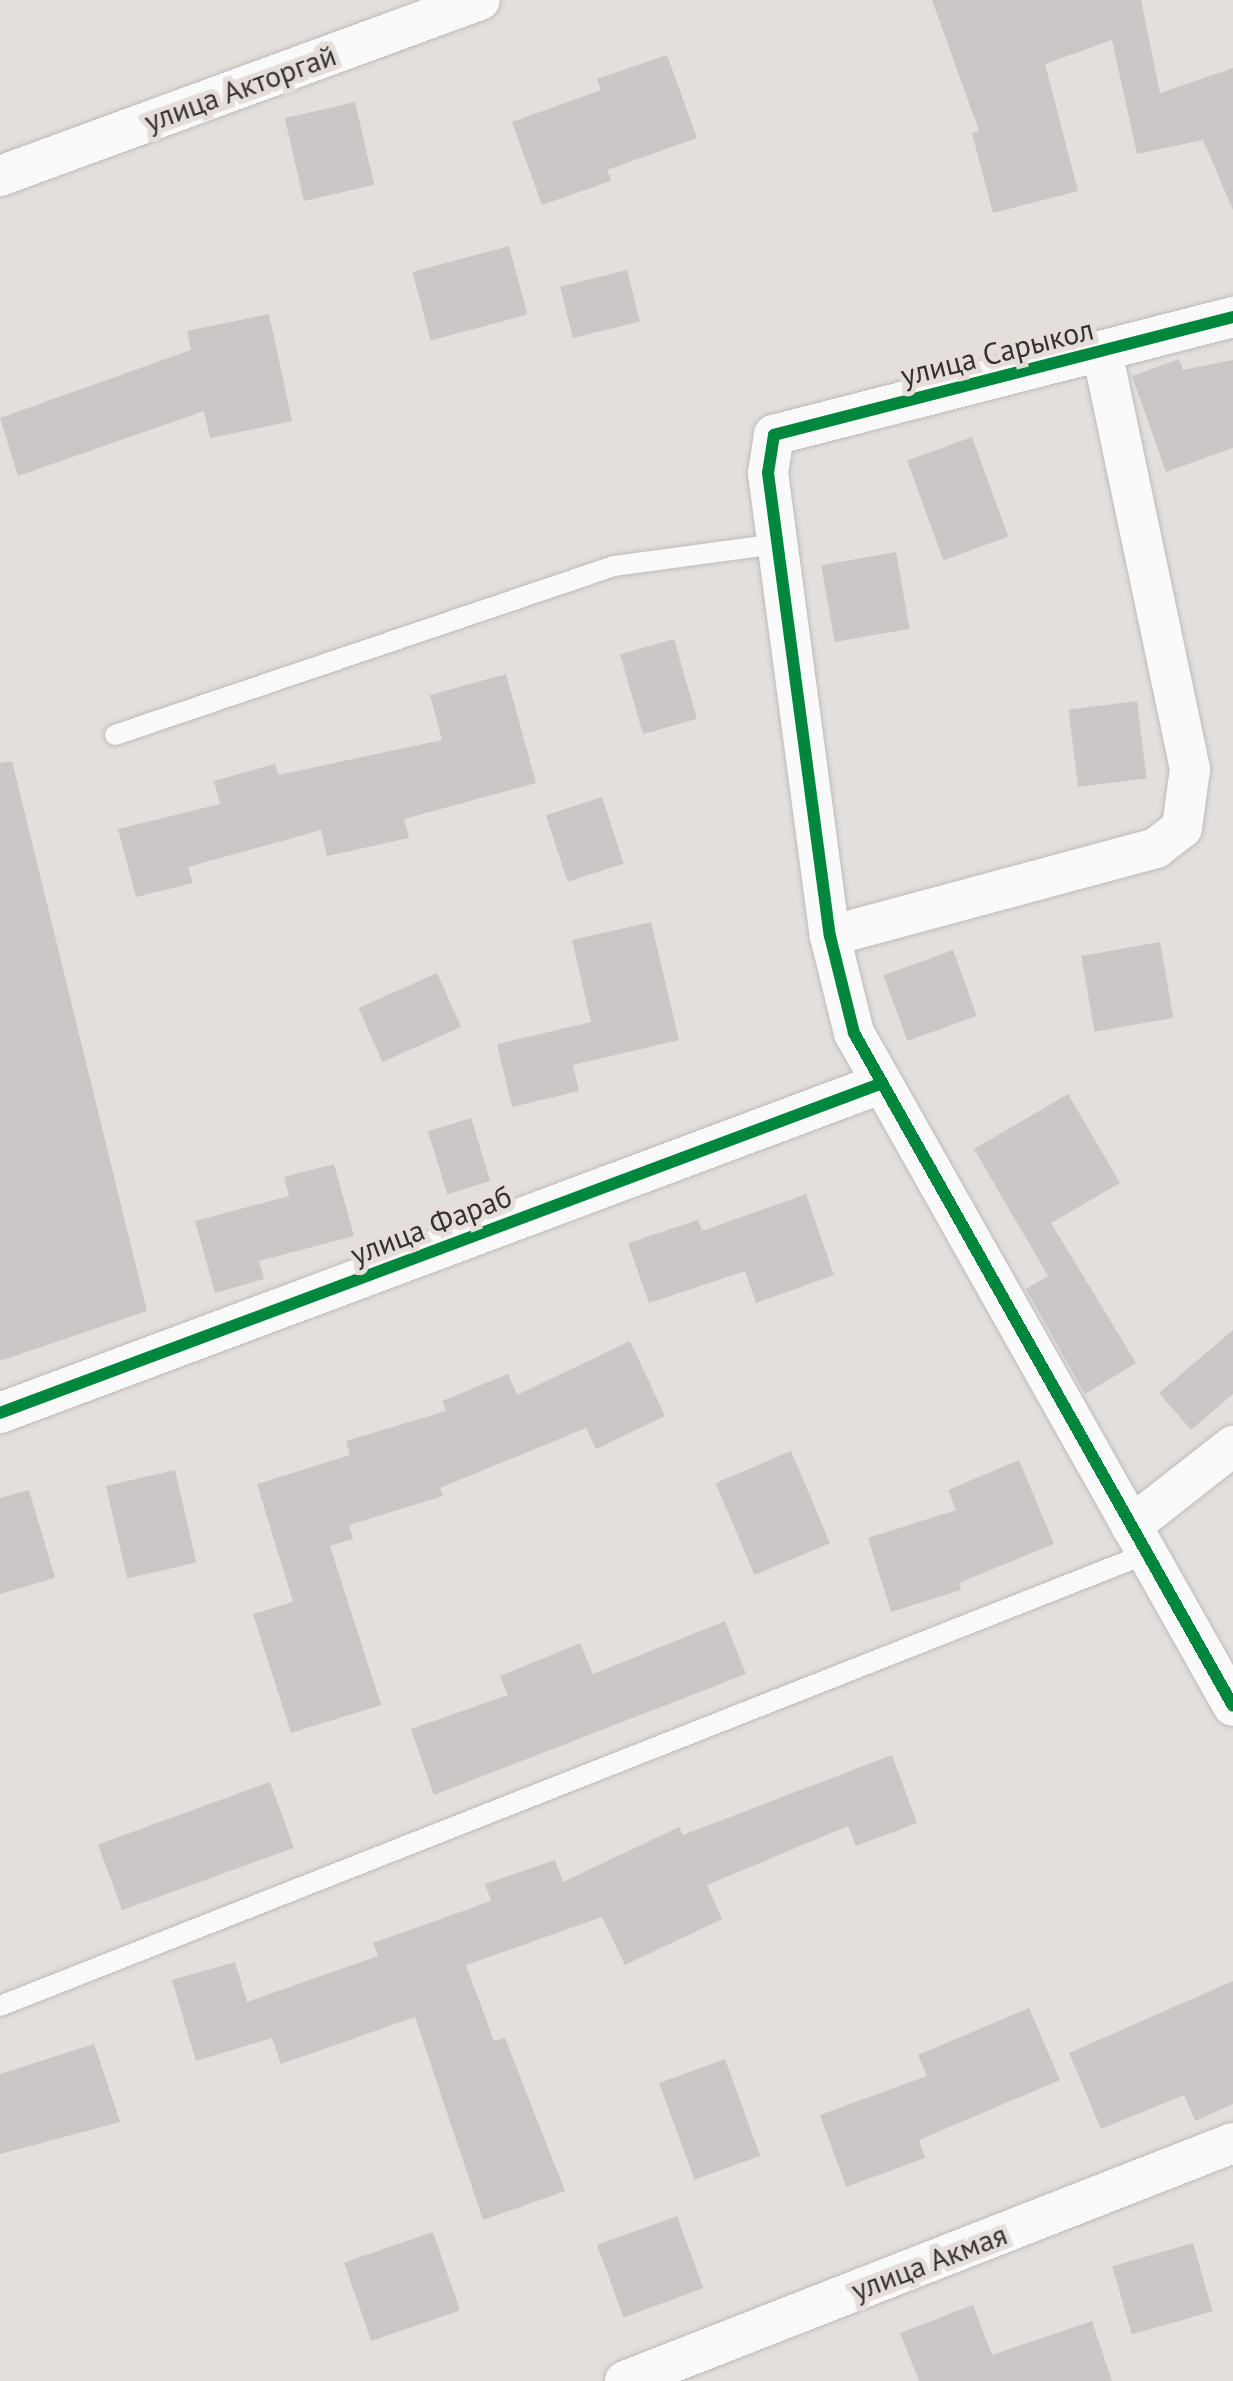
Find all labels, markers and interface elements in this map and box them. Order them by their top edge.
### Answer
street label: улица Акторгай [139,36,341,140]
street label: улица Сарыкол [897,311,1097,393]
street label: улица Фараб [345,1178,517,1272]
street label: улица Акмая [846,2216,1012,2308]

